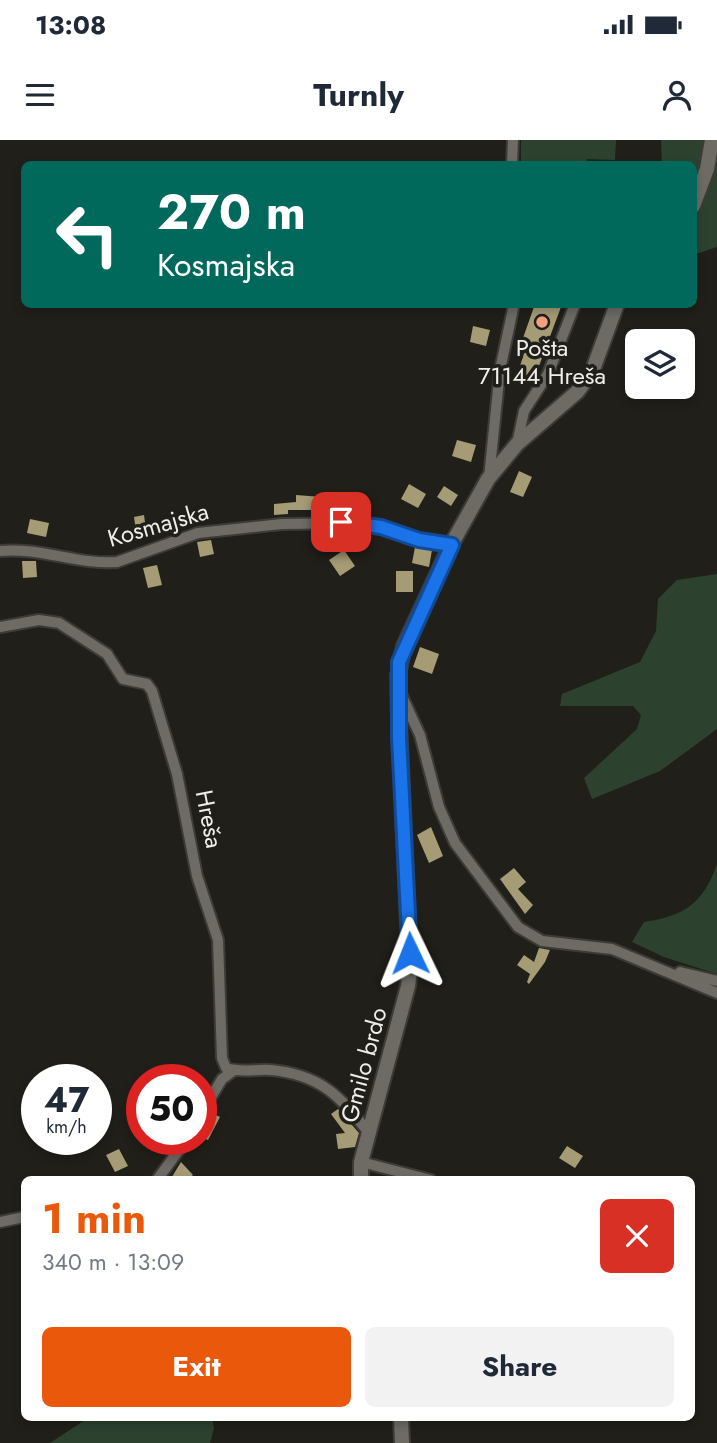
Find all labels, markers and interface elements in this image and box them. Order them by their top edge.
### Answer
text: 13:08 [35,6,106,44]
text: Turnly [313,72,404,118]
icon: menu [21,76,59,114]
icon: person [658,76,696,114]
text: 270 m [157,177,306,247]
icon: left [42,189,133,280]
text: Kosmajska [157,242,295,288]
marker: Pošta 71144 Hreša [534,314,550,330]
map controls [625,329,695,399]
button: layers [625,329,695,399]
place label: Pošta 71144 Hreša [478,330,606,393]
pin [311,492,371,552]
street label: Kosmajska [103,493,213,556]
icon: arrive [322,503,360,541]
street label: Hreša [187,787,232,851]
position arrow [373,916,447,990]
street label: Gmilo brdo [331,1003,396,1126]
speed limit sign: 50 [126,1064,217,1155]
text: 47 [44,1075,89,1125]
text: km/h [46,1114,87,1140]
text: 1 min [42,1188,146,1249]
button: close [600,1199,674,1273]
text: 340 m · 13:09 [42,1245,184,1279]
button: Exit [42,1327,351,1407]
button: Share [365,1327,674,1407]

